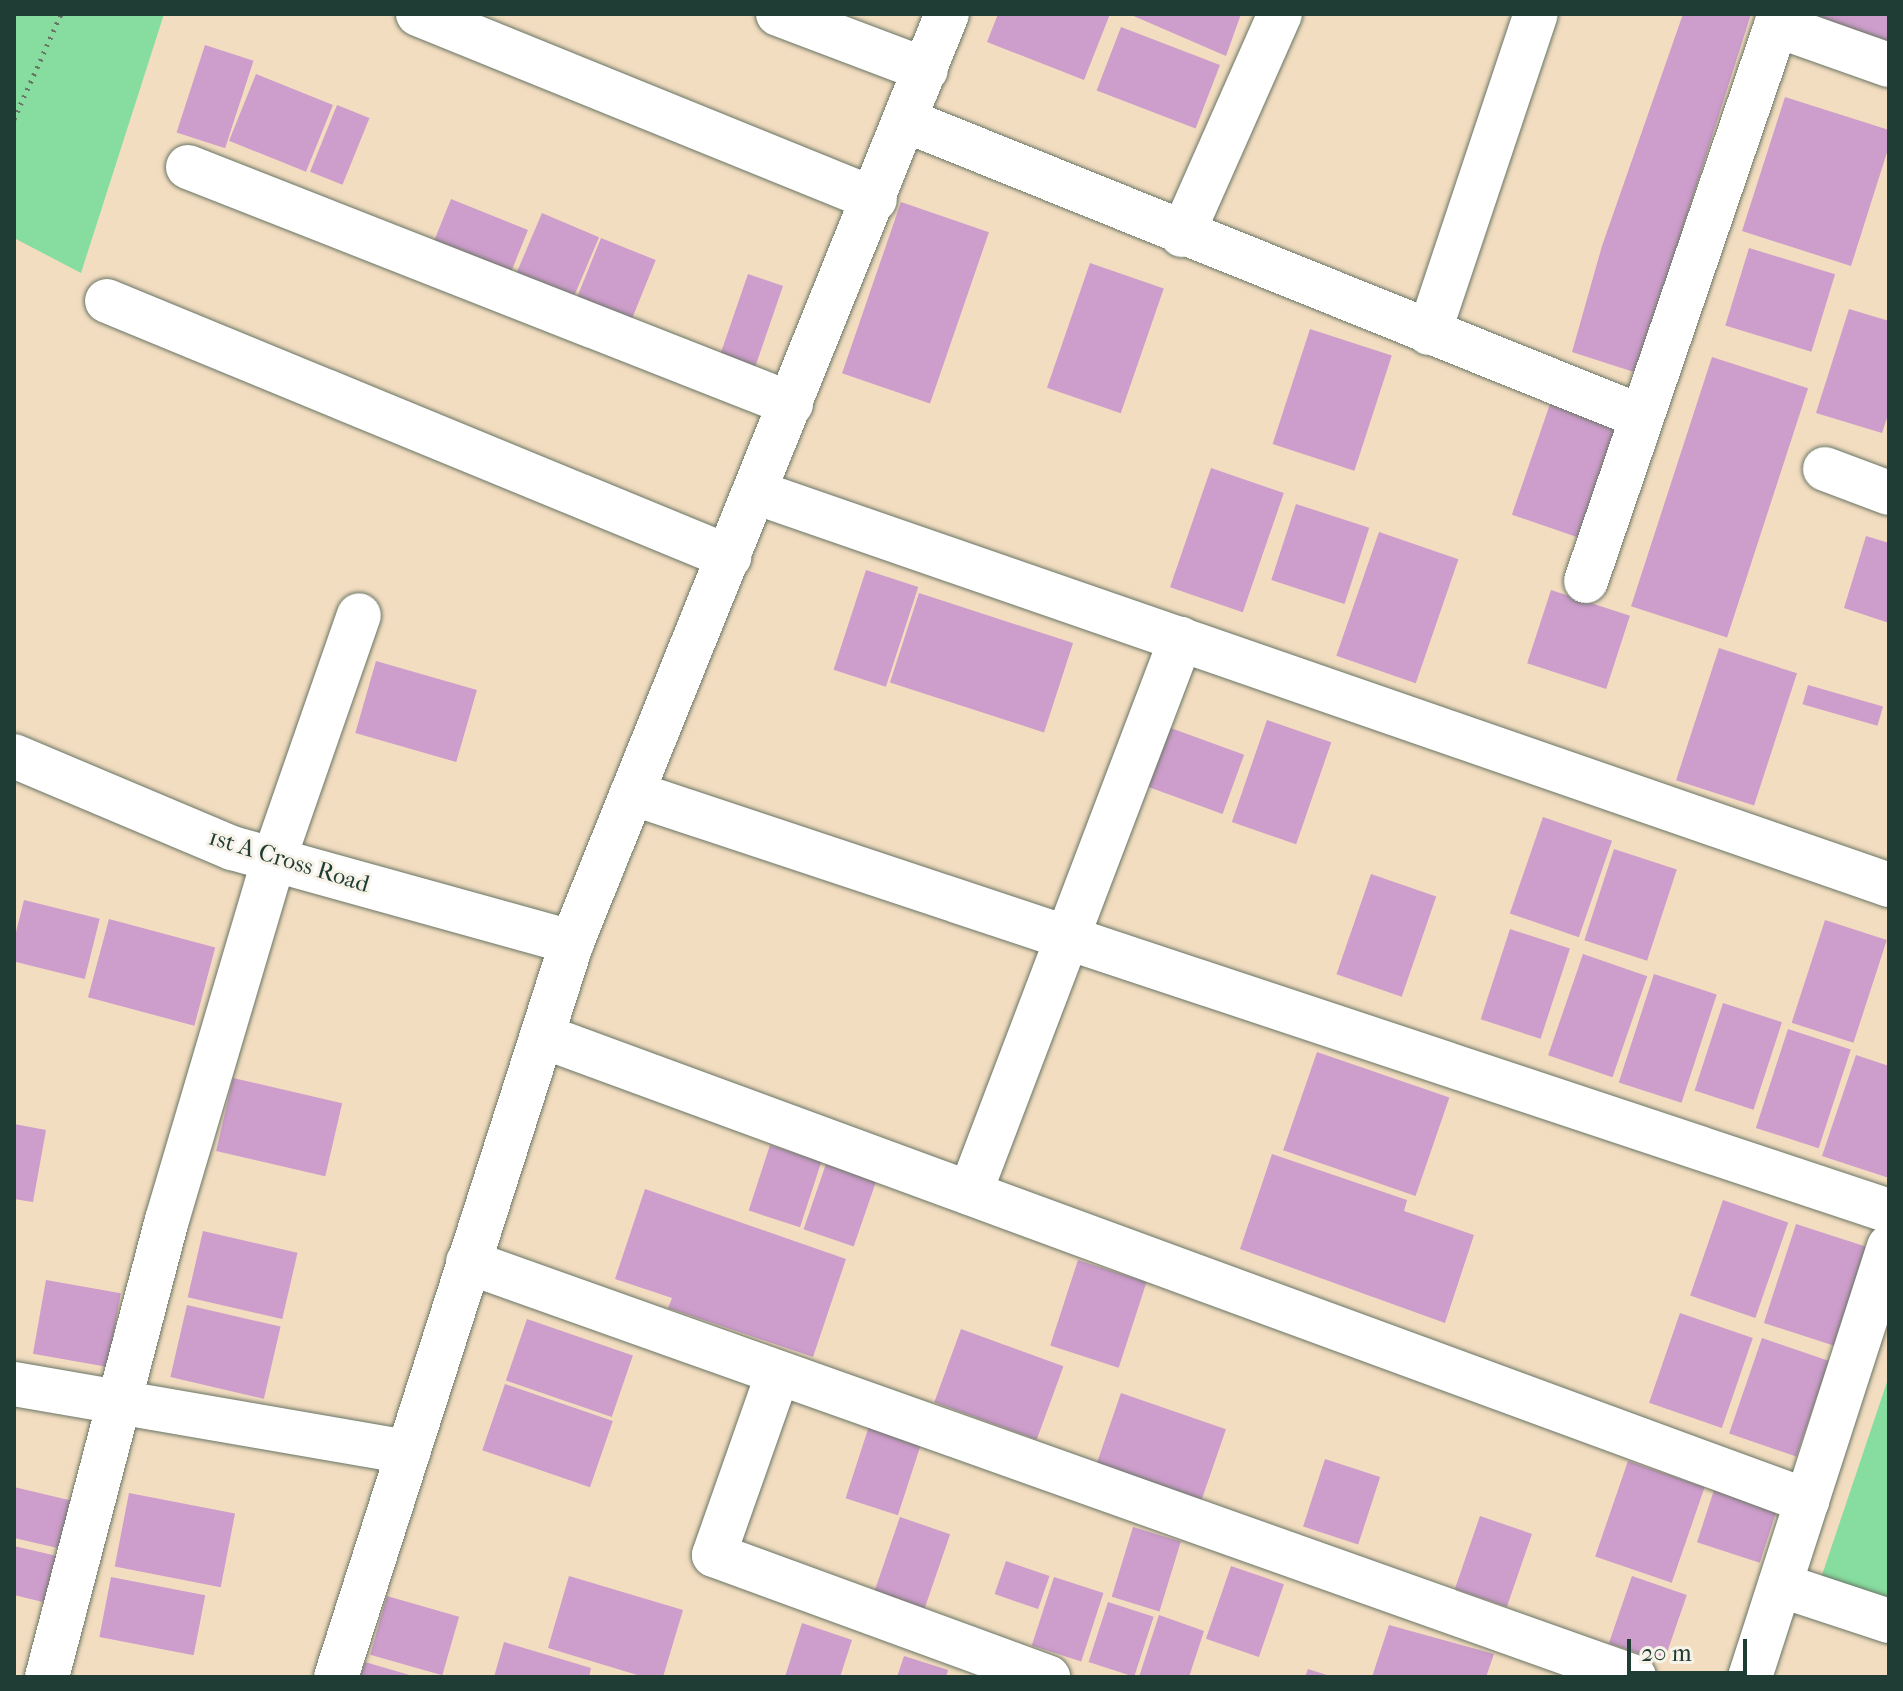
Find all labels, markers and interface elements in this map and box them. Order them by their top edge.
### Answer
street label: 1st A Cross Road [205,823,373,899]
scale bar [1631,1623,1751,1673]
text: 20 m [1641,1639,1692,1667]

